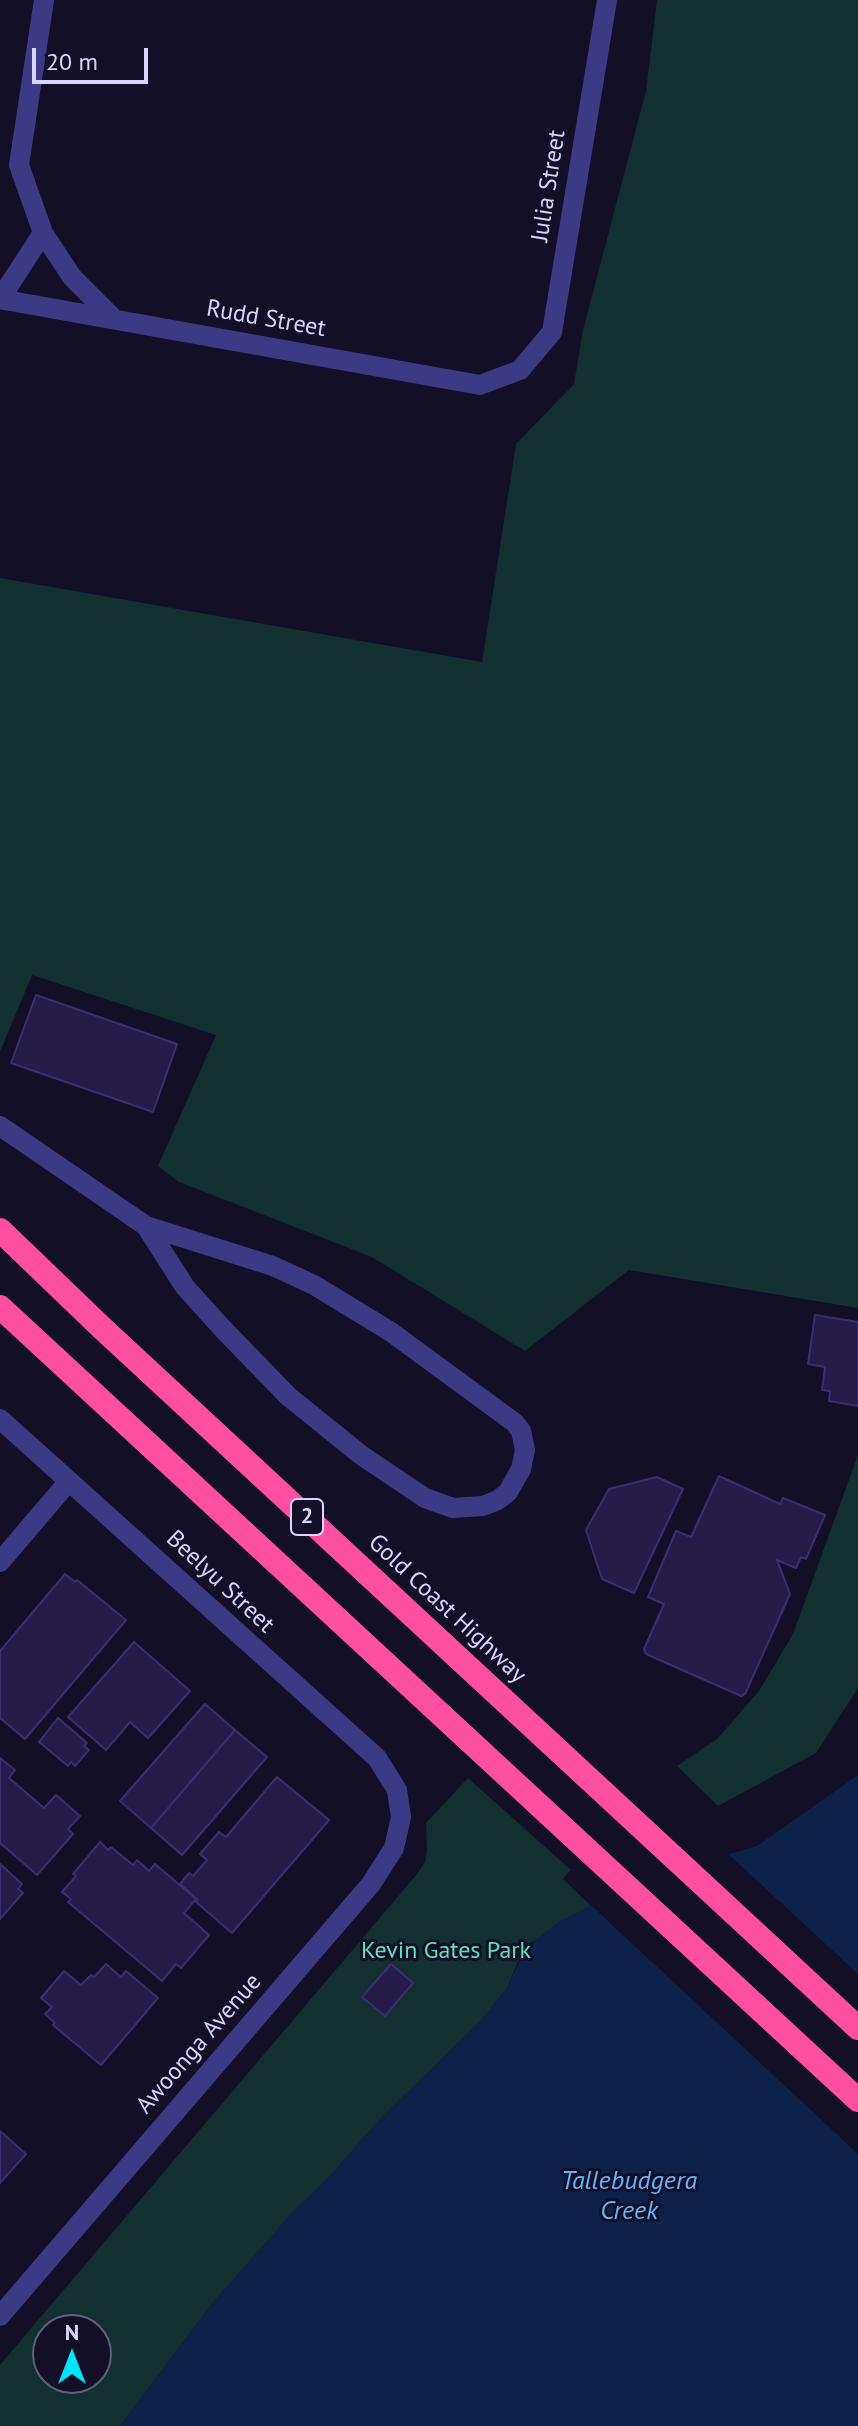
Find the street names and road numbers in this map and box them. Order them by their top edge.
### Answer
street label: Julia Street [526,128,572,244]
street label: Rudd Street [204,294,328,344]
road number: 2 [291,1499,323,1535]
street label: Beelyu Street [160,1525,280,1639]
street label: Gold Coast Highway [362,1528,532,1690]
street label: Awoonga Avenue [130,1968,268,2120]

